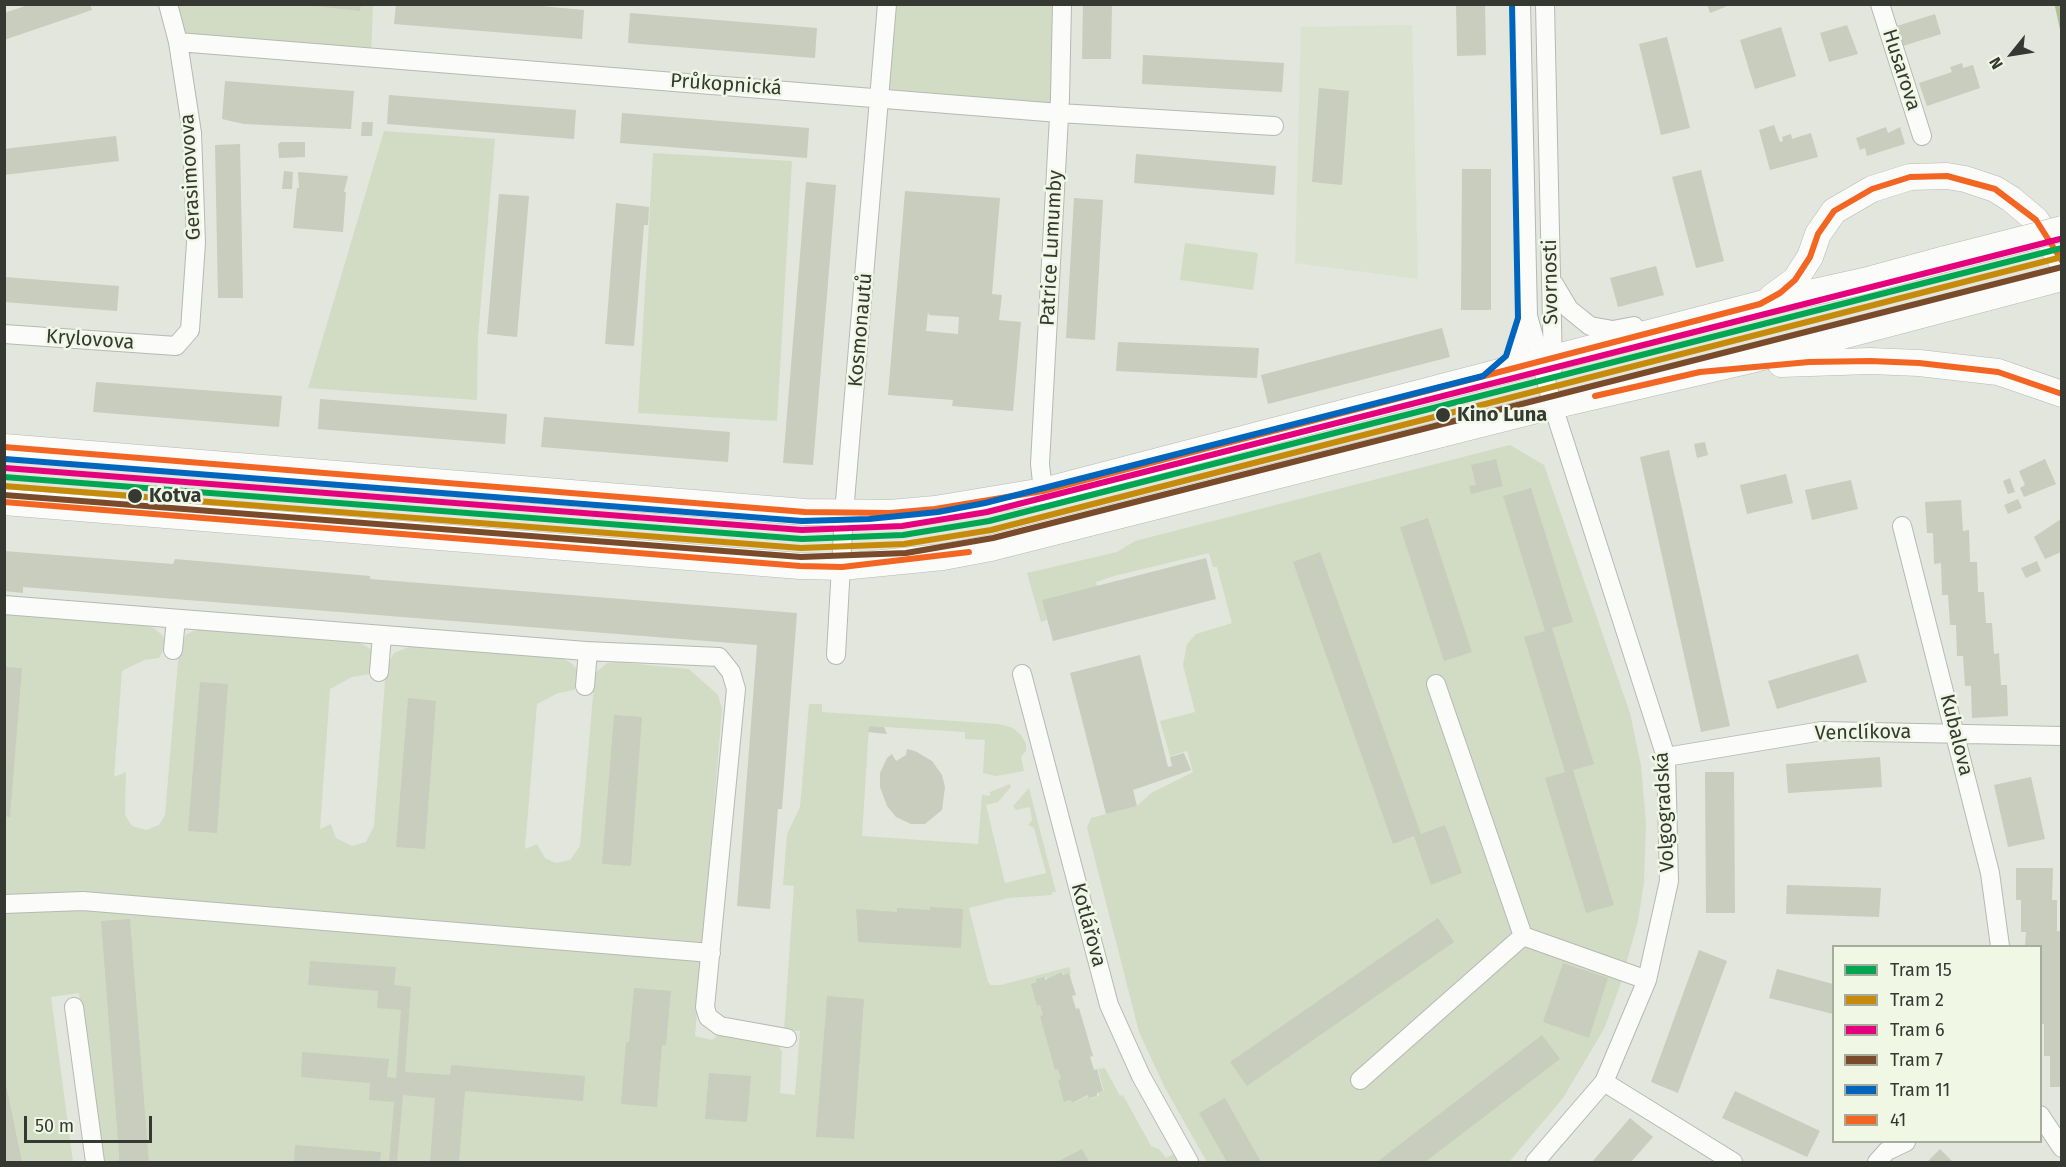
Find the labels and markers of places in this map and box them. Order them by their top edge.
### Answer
place label: Kino Luna [1457,403,1547,427]
marker: Kino Luna [1434,406,1452,424]
place label: Kotva [149,484,201,508]
marker: Kotva [126,487,144,505]

